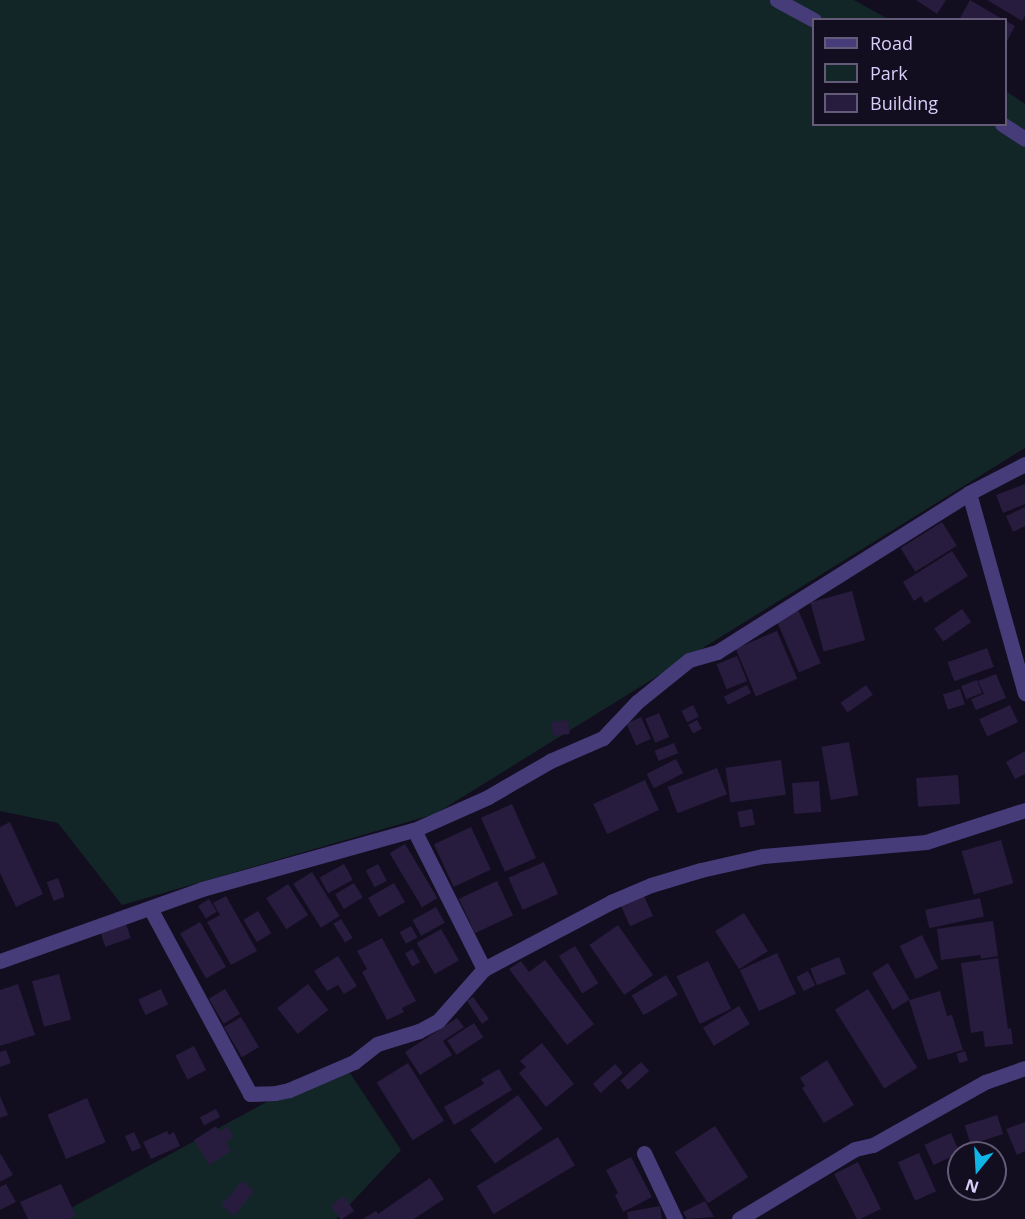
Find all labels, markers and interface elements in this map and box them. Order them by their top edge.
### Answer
legend [812,18,1007,126]
text: Road [870,31,913,55]
text: Park [870,61,908,85]
text: Building [870,91,938,115]
north arrow [947,1141,1007,1201]
text: N [962,1174,982,1199]

